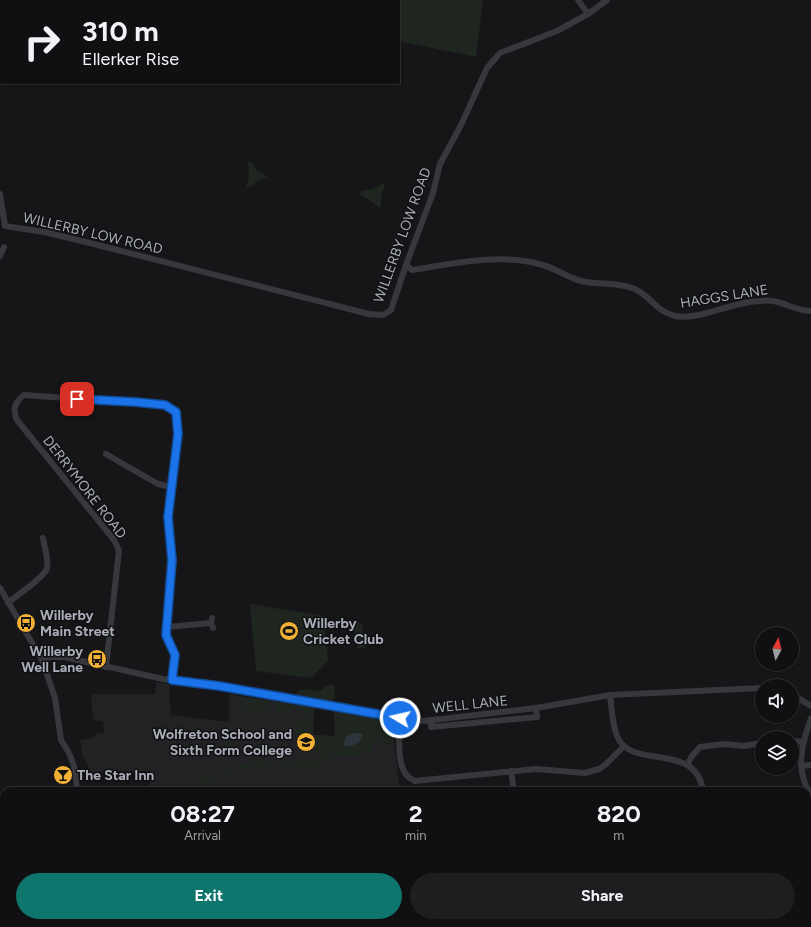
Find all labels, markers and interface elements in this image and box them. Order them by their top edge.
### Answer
text: 310 m [82,14,159,48]
icon: right [16,16,68,68]
text: Ellerker Rise [82,48,179,70]
street label: WILLERBY LOW ROAD [370,165,435,305]
street label: WILLERBY LOW ROAD [21,209,164,258]
street label: HAGGS LANE [679,281,769,312]
pin [60,382,94,416]
icon: arrive [66,388,88,410]
street label: DERRYMORE ROAD [39,432,130,542]
place label: Willerby Main Street [40,607,115,640]
bus stop icon: Willerby Main Street [15,612,37,634]
place label: Willerby Cricket Club [303,615,384,648]
sports icon: Willerby Cricket Club [278,620,300,642]
north arrow [755,627,799,671]
map controls [755,627,799,775]
place label: Willerby Well Lane [21,643,84,676]
bus stop icon: Willerby Well Lane [86,648,108,670]
button: sound [755,679,799,723]
street label: WELL LANE [432,692,509,717]
position arrow [379,697,421,739]
place label: Wolfreton School and Sixth Form College [153,726,292,759]
school or university icon: Wolfreton School and Sixth Form College [295,731,317,753]
button: layers [755,731,799,775]
bar icon: The Star Inn [52,764,74,786]
place label: The Star Inn [77,767,154,784]
text: 08:27 [170,799,235,828]
text: 2 [409,799,423,828]
text: 820 [597,799,641,828]
text: Arrival [184,828,221,843]
text: min [405,828,426,843]
text: m [613,828,624,843]
button: Exit [16,873,402,919]
button: Share [410,873,795,919]

